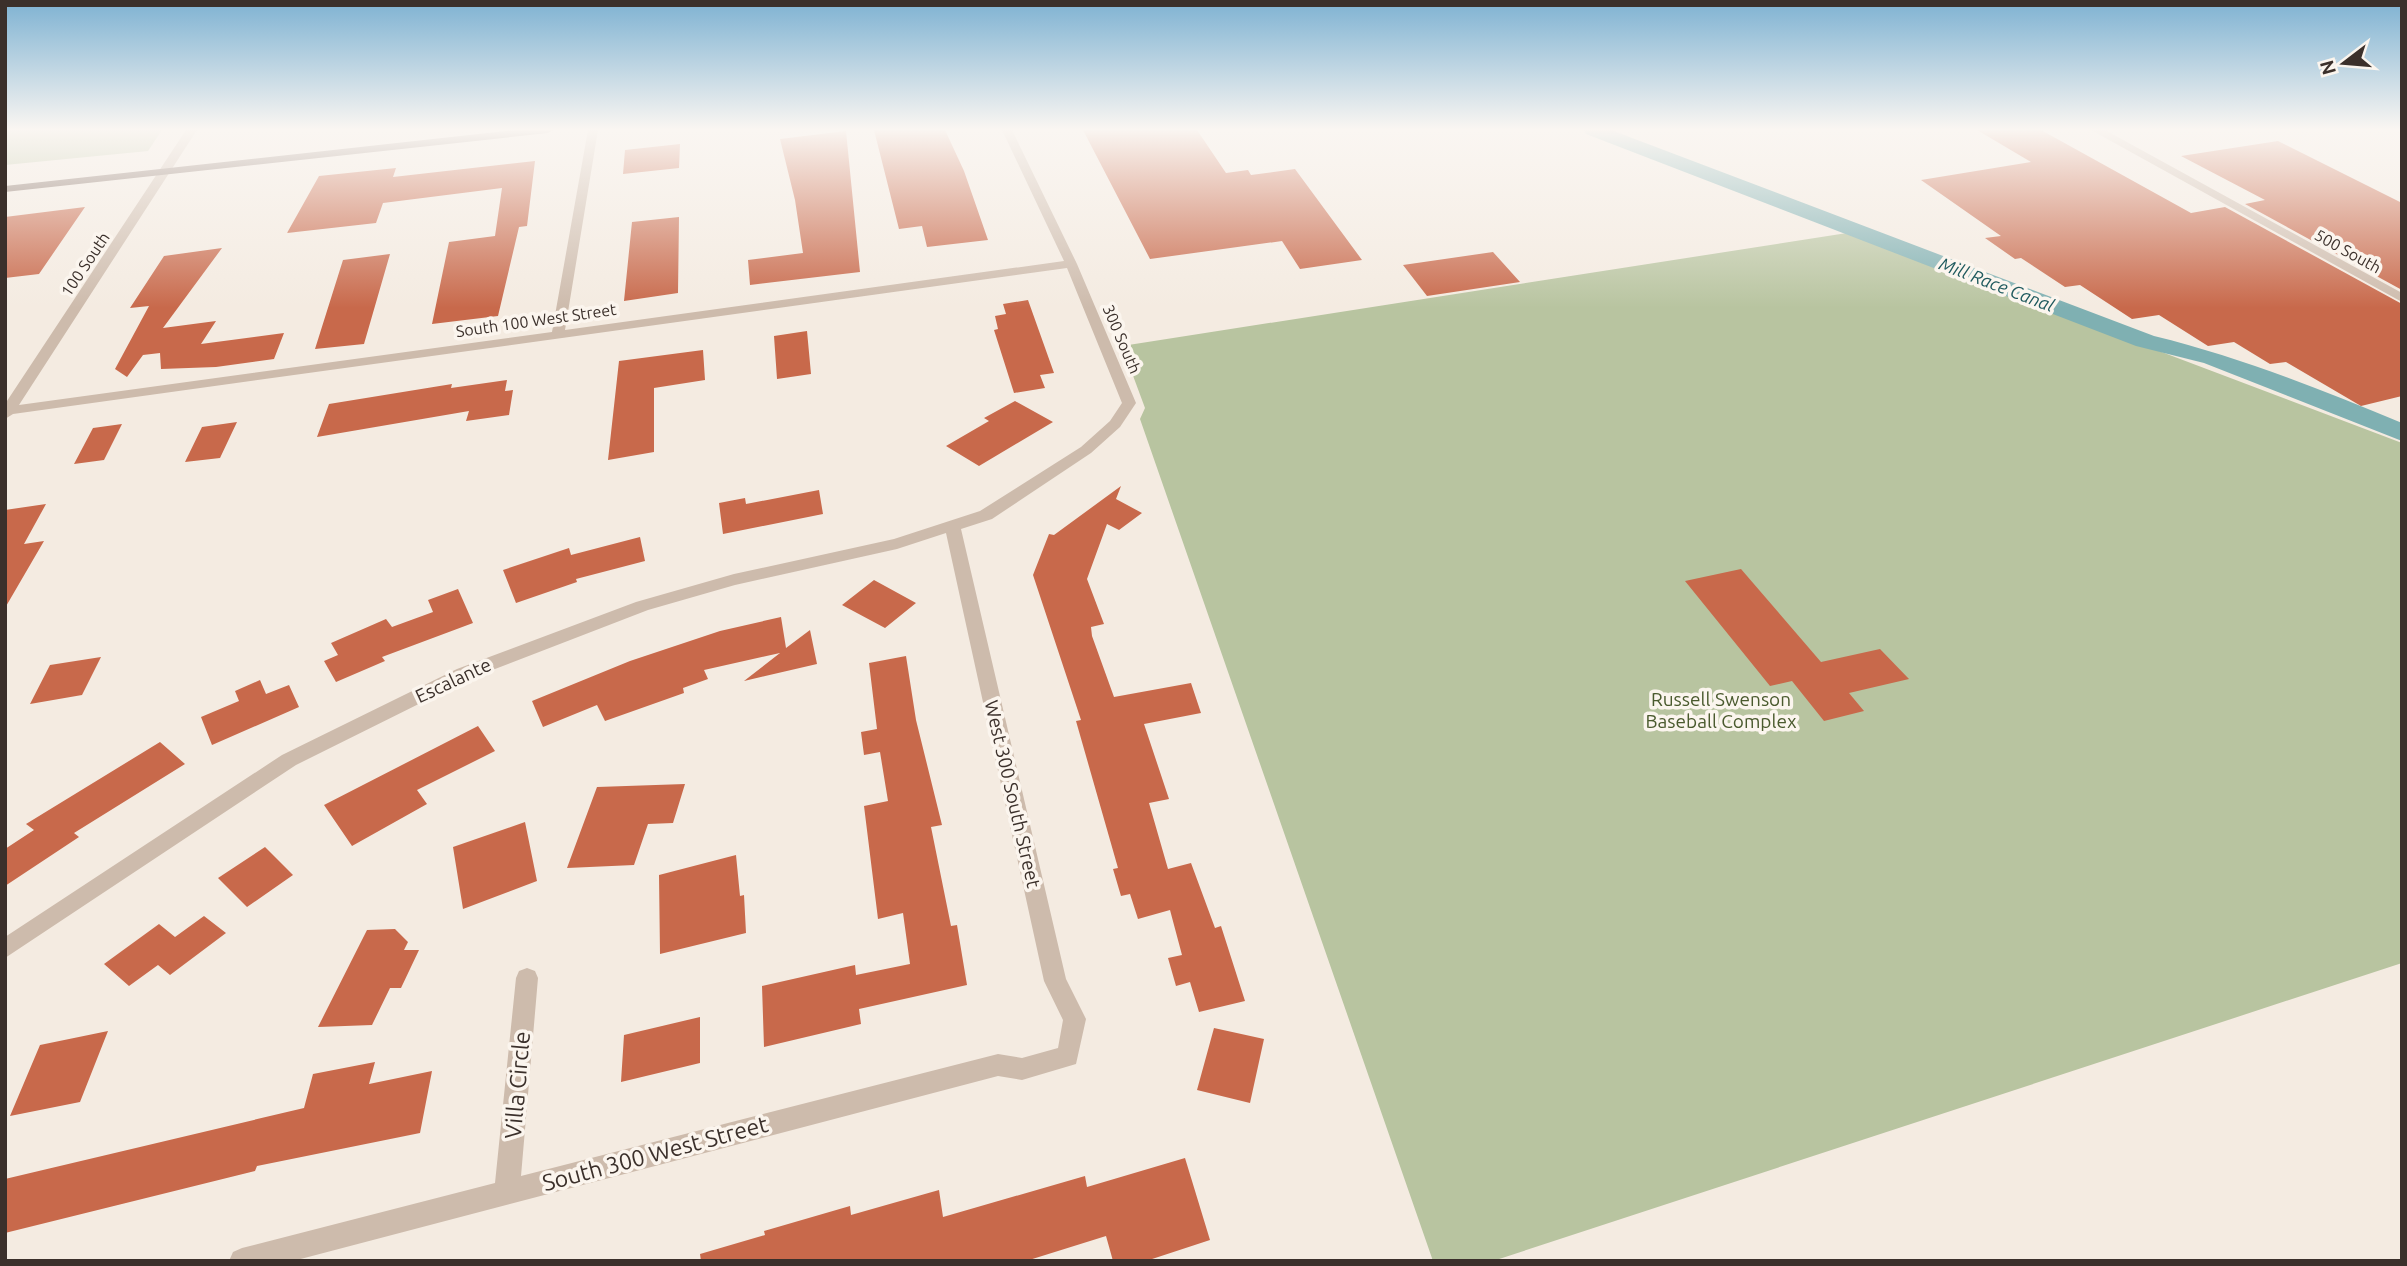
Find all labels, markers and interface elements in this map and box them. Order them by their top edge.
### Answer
north arrow [2309,28,2379,98]
text: N [2315,58,2340,78]
street label: 500 South [2312,225,2384,277]
street label: 100 South [57,229,113,299]
water label: Mill Race Canal [1937,253,2057,315]
street label: South 100 West Street [455,300,618,340]
street label: 300 South [1099,302,1145,376]
street label: Escalante [412,653,494,707]
park label: Russell Swenson Baseball Complex [1645,688,1797,732]
street label: West 300 South Street [981,698,1045,891]
street label: Villa Circle [500,1030,534,1140]
street label: South 300 West Street [540,1111,770,1195]

